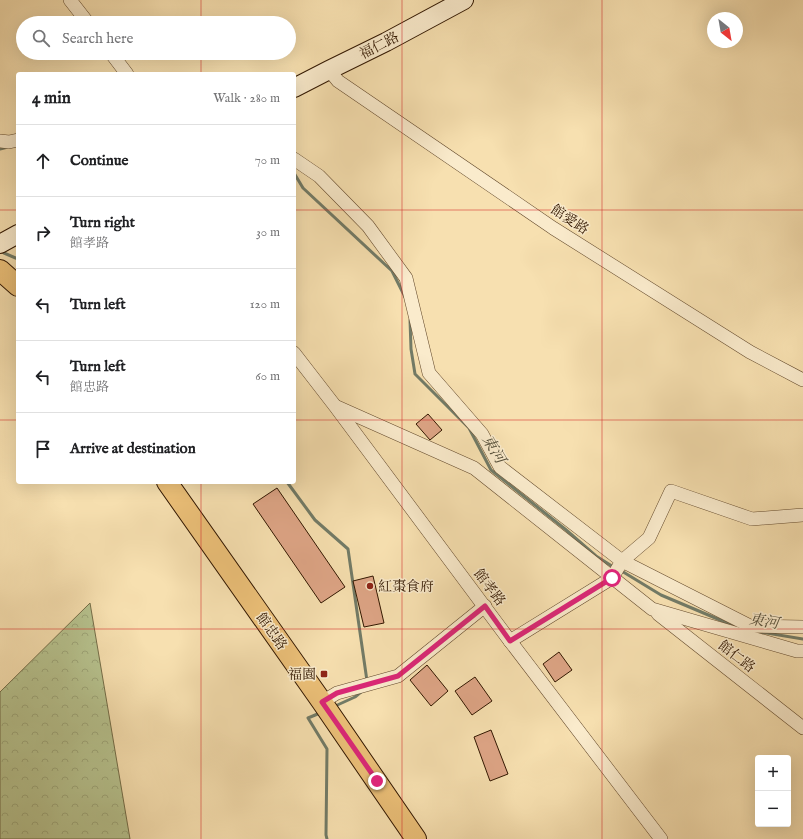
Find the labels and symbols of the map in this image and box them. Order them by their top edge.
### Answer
north arrow [707,12,743,48]
street label: 福仁路 [357,28,402,63]
street label: 館愛路 [547,201,592,239]
water label: 東河 [478,432,511,470]
street label: 館孝路 [469,565,509,610]
route start [603,569,621,587]
place label: 紅棗食府 [378,578,434,596]
marker: 紅棗食府 [365,581,375,591]
street label: 館忠路 [252,609,291,654]
water label: 東河 [748,610,783,634]
street label: 館仁路 [714,637,758,677]
place label: 福園 [288,666,316,684]
marker: 福園 [319,669,329,679]
route end [368,772,386,790]

